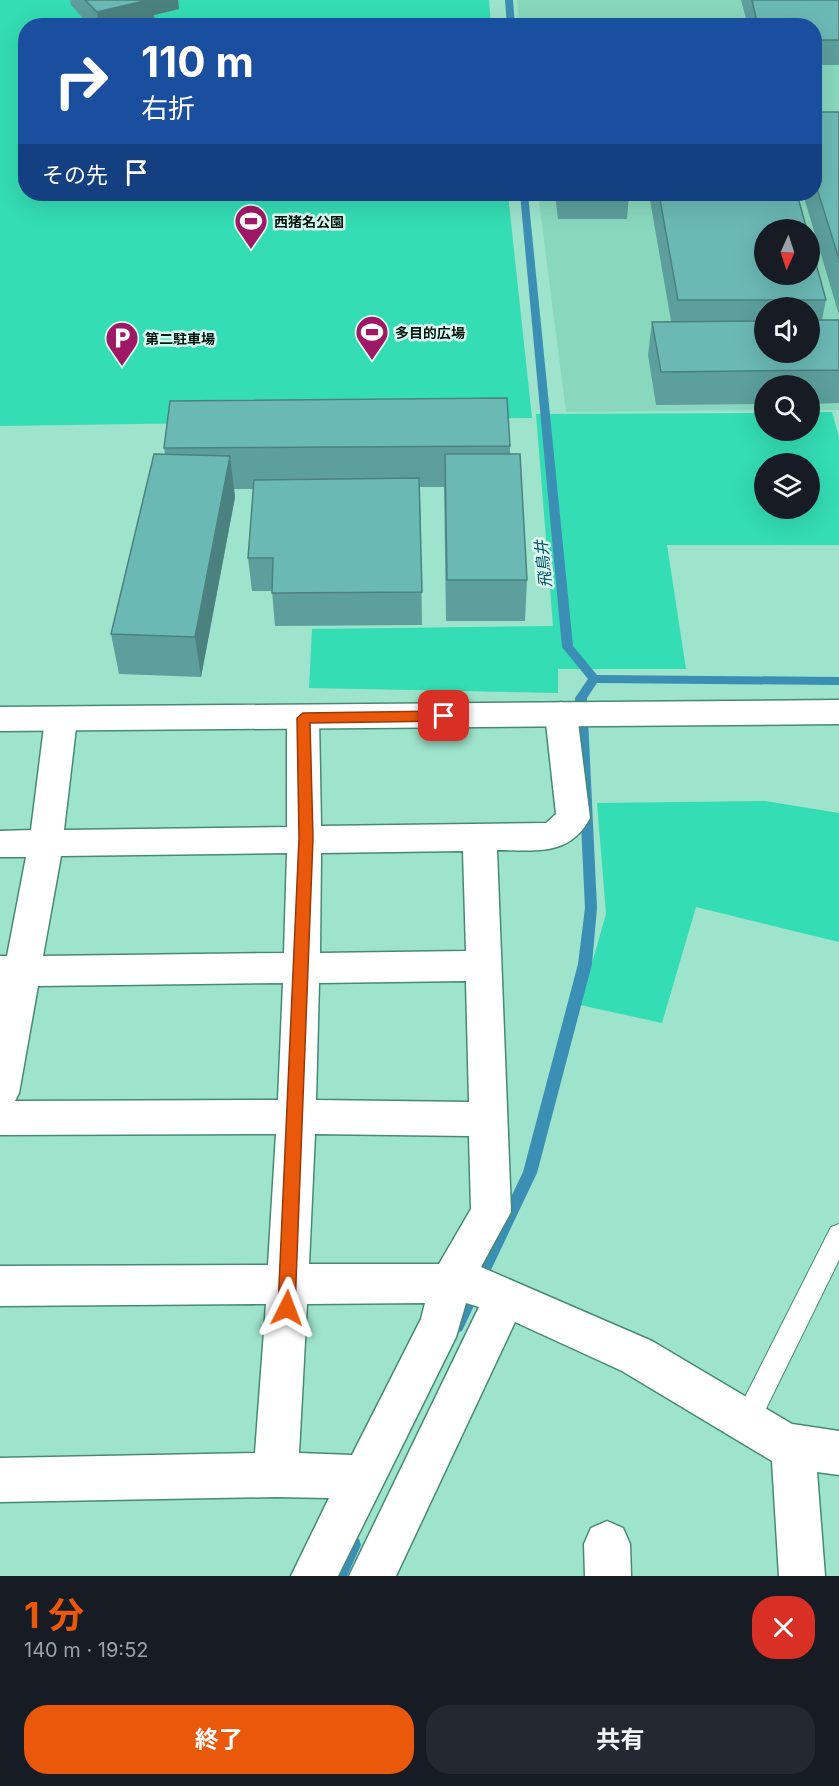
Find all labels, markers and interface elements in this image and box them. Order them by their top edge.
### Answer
text: 110 m [141,36,254,87]
icon: right [42,42,120,120]
text: 右折 [141,92,195,125]
icon: arrive [120,156,153,189]
text: その先 [42,162,108,188]
sports icon: 西猪名公園 [233,203,269,250]
place label: 西猪名公園 [274,213,344,230]
north arrow [754,219,820,285]
map controls [754,219,820,519]
button: sound [754,297,820,363]
sports icon: 多目的広場 [354,314,390,361]
parking icon: 第二駐車場 [104,320,140,367]
place label: 多目的広場 [395,324,465,341]
place label: 第二駐車場 [145,330,215,347]
button: search [754,375,820,441]
button: layers [754,453,820,519]
water label: 飛鳥井 [530,537,555,589]
pin [418,690,469,741]
icon: arrive [427,699,460,732]
position arrow [255,1276,319,1340]
text: 1 分 [24,1593,84,1637]
button: close [752,1596,815,1659]
text: 140 m · 19:52 [24,1638,148,1662]
button: 終了 [24,1705,414,1774]
button: 共有 [426,1705,815,1774]

